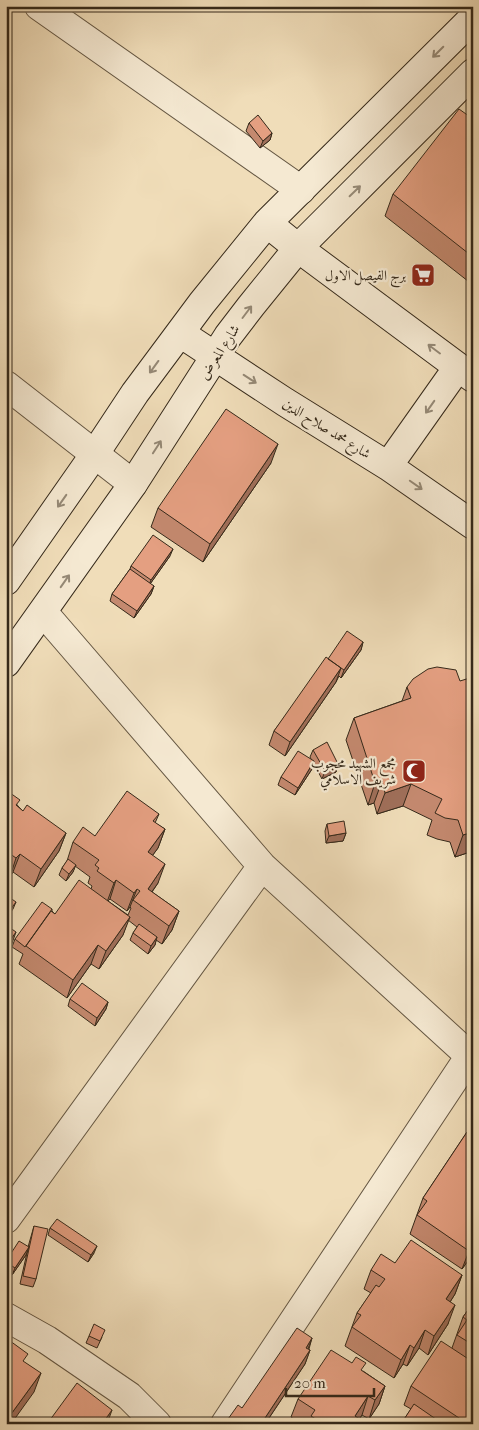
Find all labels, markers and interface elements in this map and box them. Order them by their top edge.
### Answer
one-way arrow [432,46,444,58]
one-way arrow [349,185,361,197]
supermarket icon: برج الفيصل الاول [410,262,436,288]
place label: برج الفيصل الاول [325,267,407,288]
one-way arrow [241,306,252,319]
street label: شارع المعرض [195,322,246,385]
one-way arrow [428,343,441,354]
one-way arrow [149,360,159,374]
one-way arrow [242,374,256,384]
street label: شارع محمد صلاح الدين [277,395,374,466]
one-way arrow [425,399,435,413]
one-way arrow [152,440,162,454]
one-way arrow [409,480,423,490]
one-way arrow [57,494,67,508]
one-way arrow [60,574,70,588]
place label: مجمع الشهيد محجوب شريف الاسلامي [311,755,396,791]
mosque icon: مجمع الشهيد محجوب شريف الاسلامي [401,758,427,784]
scale bar [286,1365,374,1397]
text: 20 m [294,1374,326,1392]

